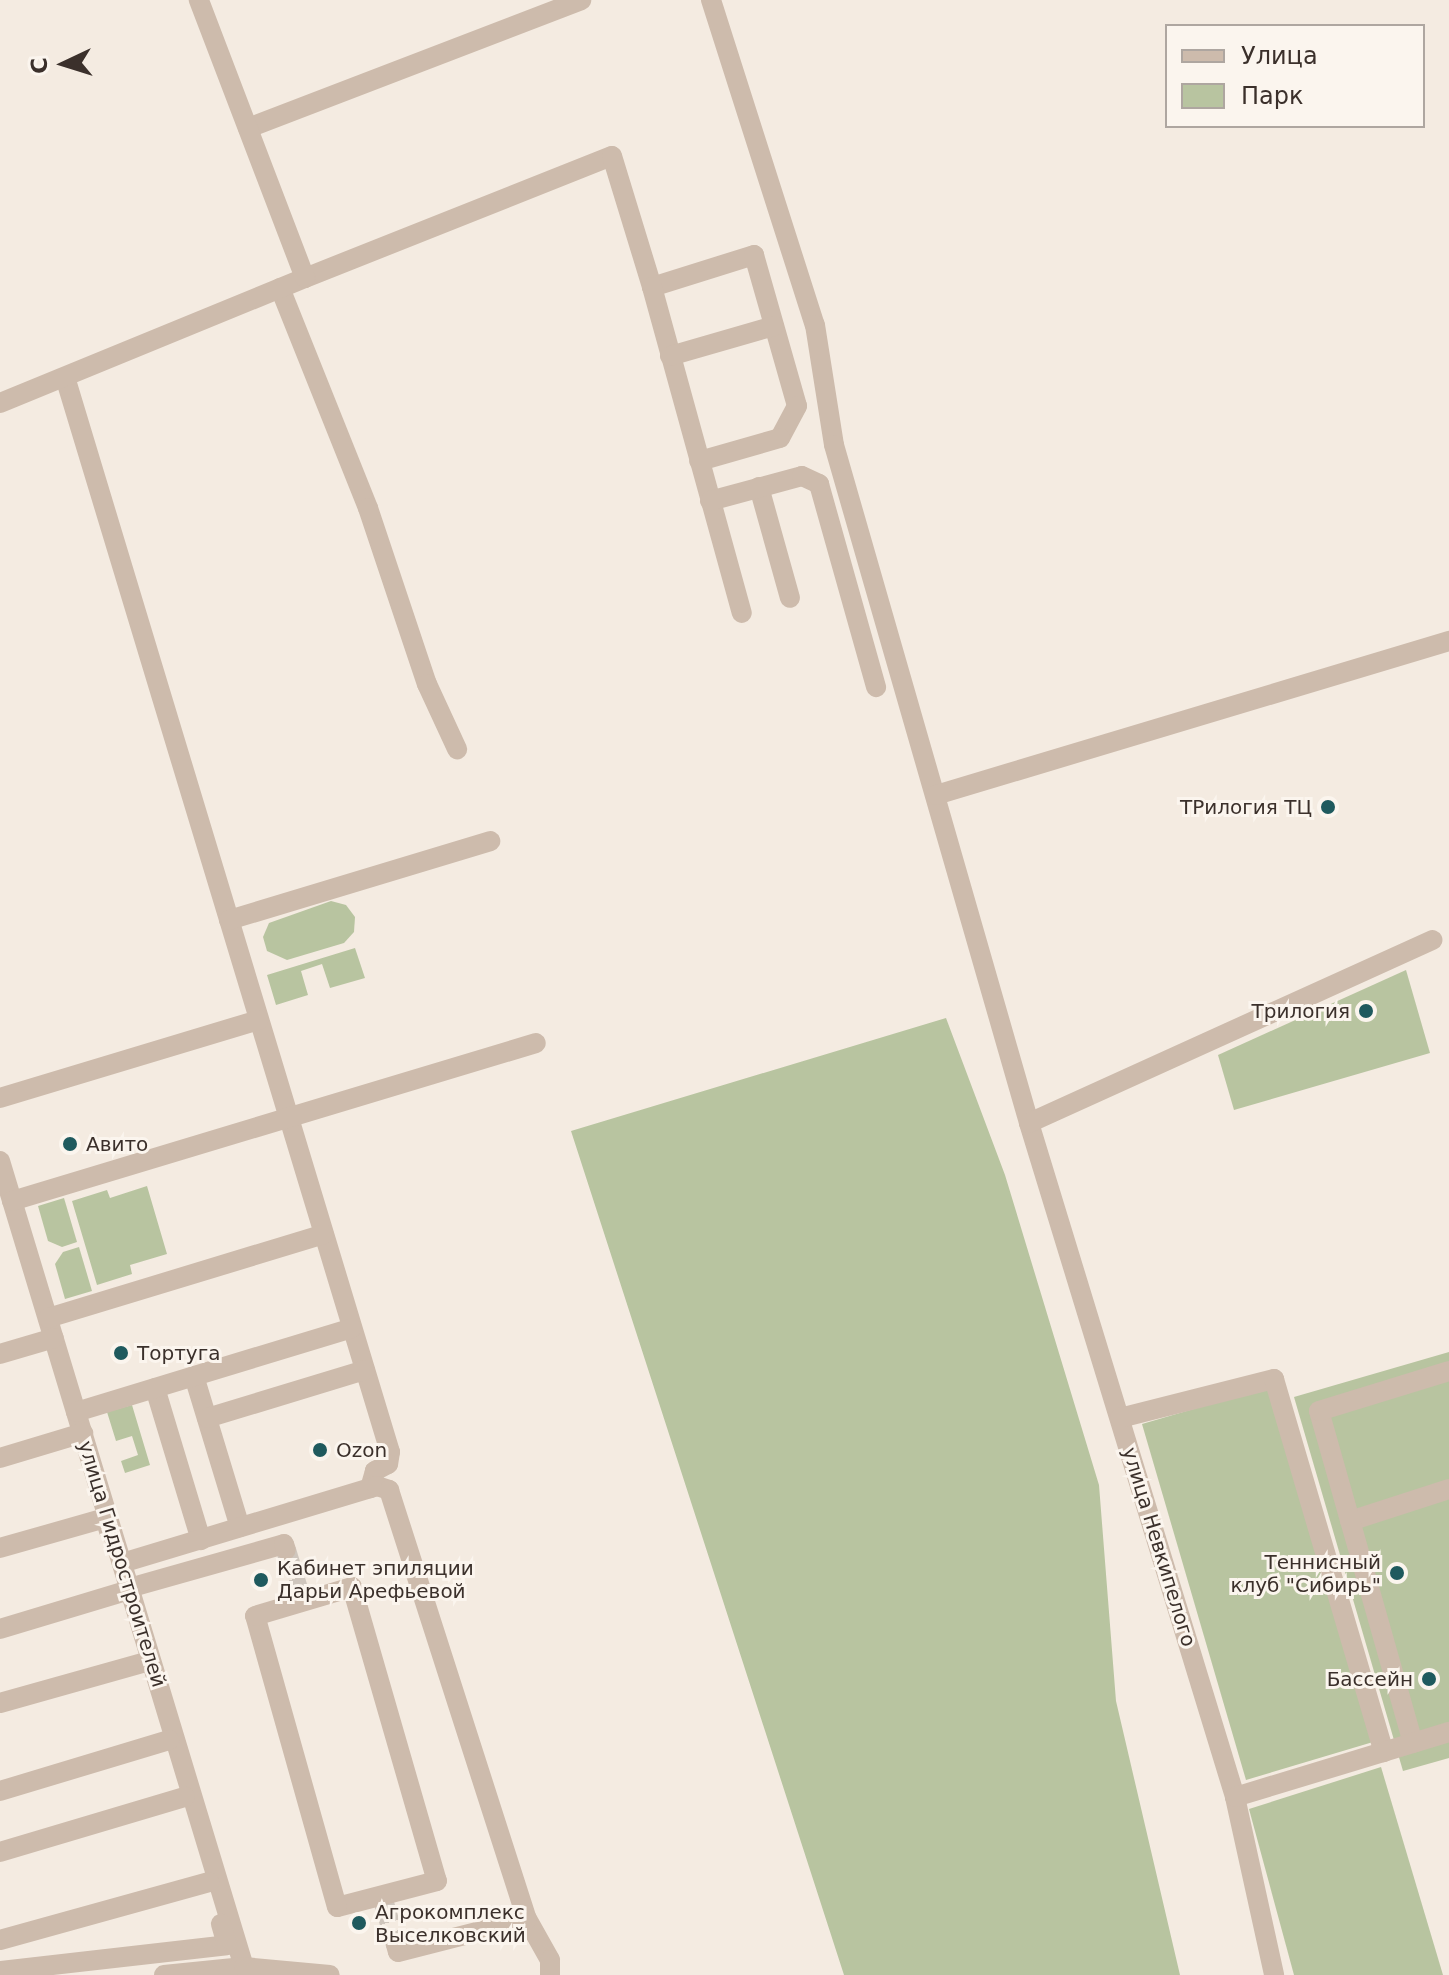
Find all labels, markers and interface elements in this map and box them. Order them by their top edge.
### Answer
north arrow [24,24,104,104]
legend [1165,24,1425,128]
text: Улица [1241,42,1318,70]
text: С [27,57,53,75]
text: Парк [1241,82,1303,110]
place label: ТРилогия ТЦ [1180,795,1312,819]
marker: ТРилогия ТЦ [1319,798,1337,816]
place label: Трилогия [1252,999,1350,1023]
marker: Трилогия [1357,1002,1375,1020]
place label: Авито [86,1132,148,1156]
marker: Авито [61,1135,79,1153]
place label: Тортуга [137,1341,220,1365]
marker: Тортуга [112,1344,130,1362]
street label: улица Гидростроителей [73,1438,171,1690]
place label: Ozon [336,1438,387,1462]
marker: Ozon [311,1441,329,1459]
street label: улица Невкипелого [1117,1444,1201,1650]
place label: Теннисный клуб "Сибирь" [1230,1550,1381,1597]
place label: Кабинет эпиляции Дарьи Арефьевой [277,1556,474,1603]
marker: Теннисный клуб "Сибирь" [1388,1564,1406,1582]
marker: Кабинет эпиляции Дарьи Арефьевой [252,1571,270,1589]
place label: Бассейн [1327,1667,1413,1691]
marker: Бассейн [1420,1670,1438,1688]
place label: Агрокомплекс Выселковский [375,1900,526,1947]
marker: Агрокомплекс Выселковский [350,1914,368,1932]

